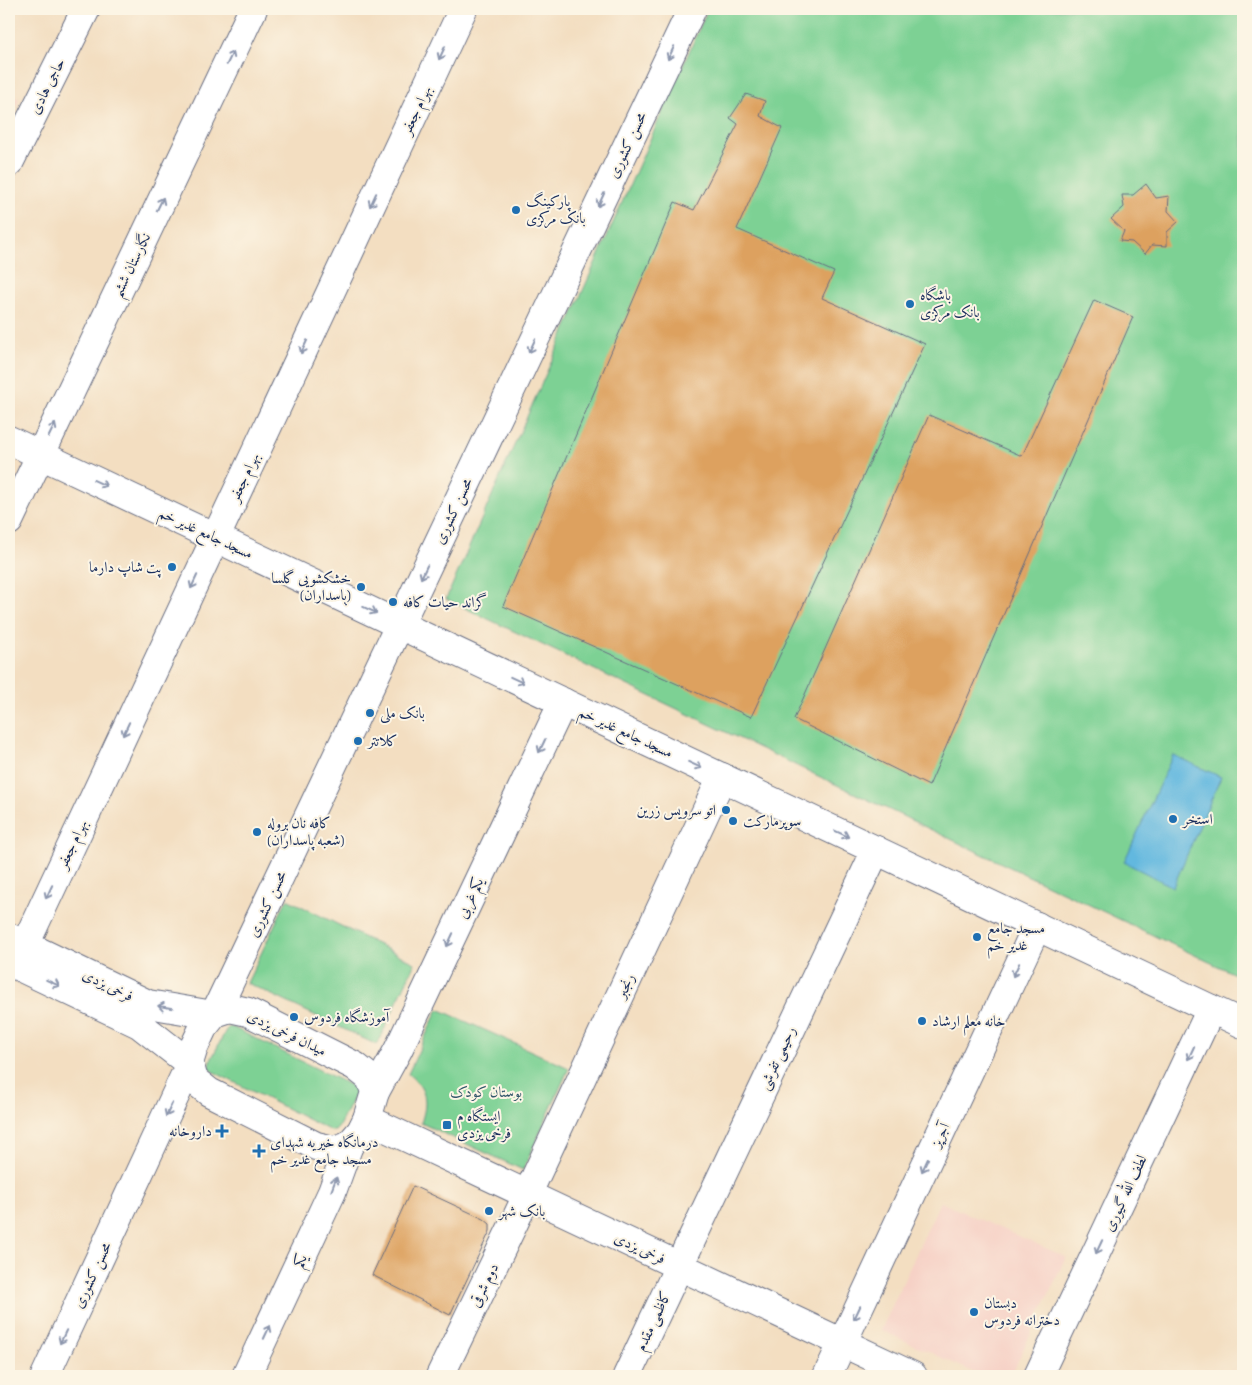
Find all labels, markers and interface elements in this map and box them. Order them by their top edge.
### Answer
one-way arrow [437,45,447,60]
one-way arrow [666,45,675,60]
one-way arrow [226,51,235,66]
street label: حاجی هادی [24,55,70,117]
street label: بهرام جعفر [395,82,439,141]
street label: محسن کشوری [603,109,651,181]
place label: پارکینگ بانک مرکزی [526,191,586,229]
one-way arrow [368,192,378,207]
one-way arrow [596,192,606,207]
one-way arrow [156,197,165,212]
marker: پارکینگ بانک مرکزی [510,204,522,216]
street label: نگارستان ششم [107,229,160,303]
place label: باشگاه بانک مرکزی [920,285,980,323]
marker: باشگاه بانک مرکزی [904,298,916,310]
one-way arrow [526,338,536,353]
one-way arrow [299,339,309,354]
one-way arrow [48,423,57,438]
street label: بهرام جعفر [223,449,267,508]
street label: محسن کشوری [429,475,477,547]
one-way arrow [92,479,107,488]
street label: مسجد جامع غدیر خم [154,502,256,567]
place label: پت شاپ دارما [89,557,162,578]
marker: پت شاپ دارما [166,561,178,573]
one-way arrow [419,564,428,579]
place label: خشکشویی گلسا (پاسداران) [271,568,351,606]
one-way arrow [189,574,199,589]
marker: خشکشویی گلسا (پاسداران) [355,581,367,593]
place label: گراند حیات کافه [403,592,487,612]
marker: گراند حیات کافه [387,596,399,608]
one-way arrow [362,606,377,616]
one-way arrow [509,675,524,685]
street label: مسجد جامع غدیر خم [574,701,676,766]
place label: بانک ملی [380,703,425,724]
marker: بانک ملی [364,707,376,719]
one-way arrow [120,721,130,736]
place label: کلاتتر [366,731,398,751]
marker: کلاتتر [352,735,364,747]
one-way arrow [537,738,547,753]
one-way arrow [687,760,702,770]
place label: اتو سرویس زرین [637,800,716,820]
marker: اتو سرویس زرین [720,804,732,816]
place label: استخر [1181,809,1213,829]
place label: سوپرمارکت [743,811,801,831]
place label: کافه نان بروله (شعبه پاسداران) [267,813,345,851]
marker: استخر [1167,813,1179,825]
marker: سوپرمارکت [727,815,739,827]
street label: بهرام جعفر [51,816,95,875]
marker: کافه نان بروله (شعبه پاسداران) [251,826,263,838]
one-way arrow [834,830,849,839]
street label: محسن کشوری [243,868,291,940]
street label: یکم غربی [452,873,492,923]
one-way arrow [44,884,54,899]
place label: مسجد جامع غدیر خم [987,918,1045,959]
marker: مسجد جامع غدیر خم [971,931,983,943]
one-way arrow [445,933,455,948]
one-way arrow [1011,962,1020,977]
street label: فرخی یزدی [79,964,137,1006]
street label: رنجبر [610,970,639,1003]
one-way arrow [45,979,60,988]
one-way arrow [158,1001,174,1011]
street label: میدان فرخی یزدی [244,1005,330,1061]
place label: آموزشگاه فردوس [304,1007,391,1027]
marker: آموزشگاه فردوس [288,1011,300,1023]
place label: خانه معلم ارشاد [932,1011,1006,1036]
marker: خانه معلم ارشاد [916,1015,928,1027]
street label: رحیمی تفرشی [754,1023,801,1093]
one-way arrow [1185,1045,1195,1060]
park label: بوستان کودک [450,1082,522,1102]
one-way arrow [163,1102,173,1117]
place label: ایستگاه م فرخی یزدی [457,1106,511,1143]
street label: آجرپز [925,1118,955,1152]
marker: ایستگاه م فرخی یزدی [441,1119,453,1131]
place label: داروخانه [169,1121,212,1141]
marker: داروخانه [216,1125,228,1137]
place label: درمانگاه خیریه شهدای مسجد جامع غدیر خم [270,1132,379,1173]
marker: درمانگاه خیریه شهدای مسجد جامع غدیر خم [252,1144,266,1158]
street label: لطف الله گیوری [1097,1151,1151,1235]
one-way arrow [920,1157,930,1172]
one-way arrow [330,1177,340,1192]
place label: بانک شهر [497,1201,545,1221]
marker: بانک شهر [483,1205,495,1217]
street label: فرخی یزدی [611,1227,669,1269]
street label: محسن کشوری [68,1239,116,1311]
one-way arrow [1093,1240,1103,1255]
street label: یکم [288,1250,316,1273]
street label: دوم شرقی [465,1260,506,1312]
street label: کاظمی مقدم [630,1288,678,1356]
place label: دبستان دخترانه فردوس [984,1293,1060,1330]
one-way arrow [851,1305,861,1320]
marker: دبستان دخترانه فردوس [968,1306,980,1318]
one-way arrow [263,1325,272,1340]
one-way arrow [58,1329,68,1344]

